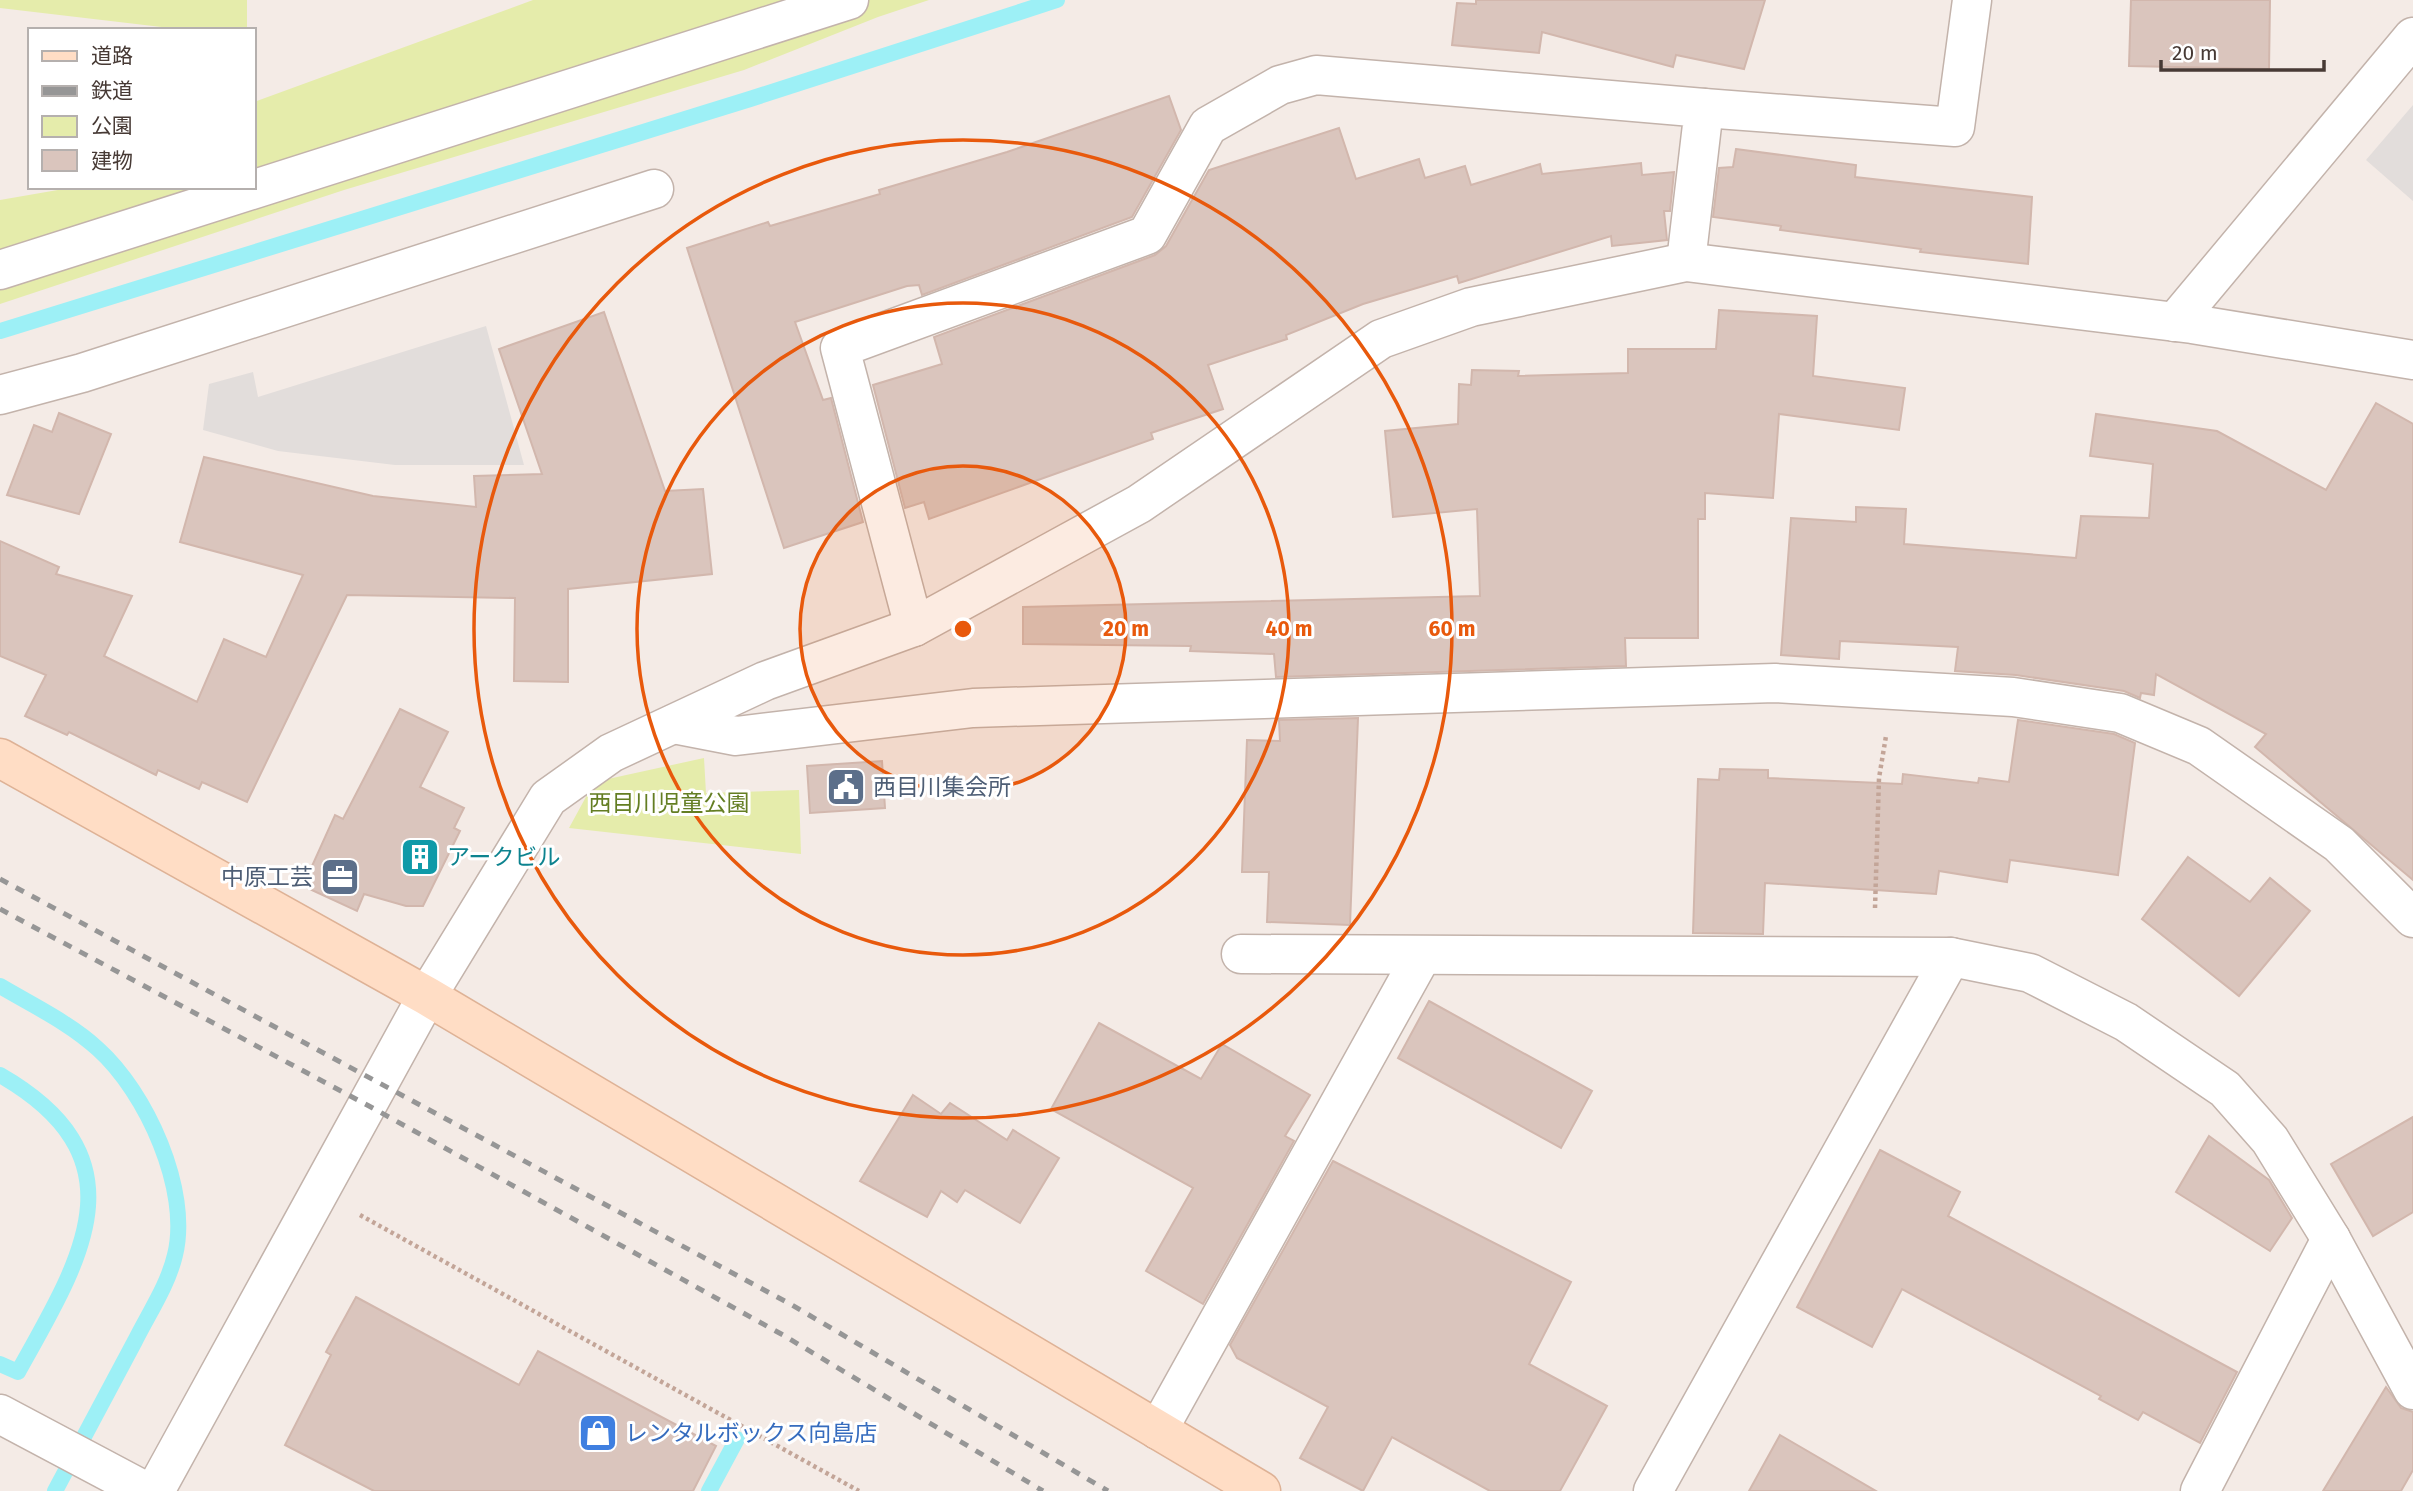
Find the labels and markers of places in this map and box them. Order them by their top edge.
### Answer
centre of rings [951,617,975,641]
public building icon: 西目川集会所 [825,766,867,808]
place label: 西目川集会所 [873,773,1011,801]
building icon: アークビル [399,836,441,878]
place label: アークビル [447,843,561,871]
office icon: 中原工芸 [319,856,361,898]
place label: 中原工芸 [221,863,313,891]
shop icon: レンタルボックス向島店 [577,1412,619,1454]
place label: レンタルボックス向島店 [625,1419,877,1447]

